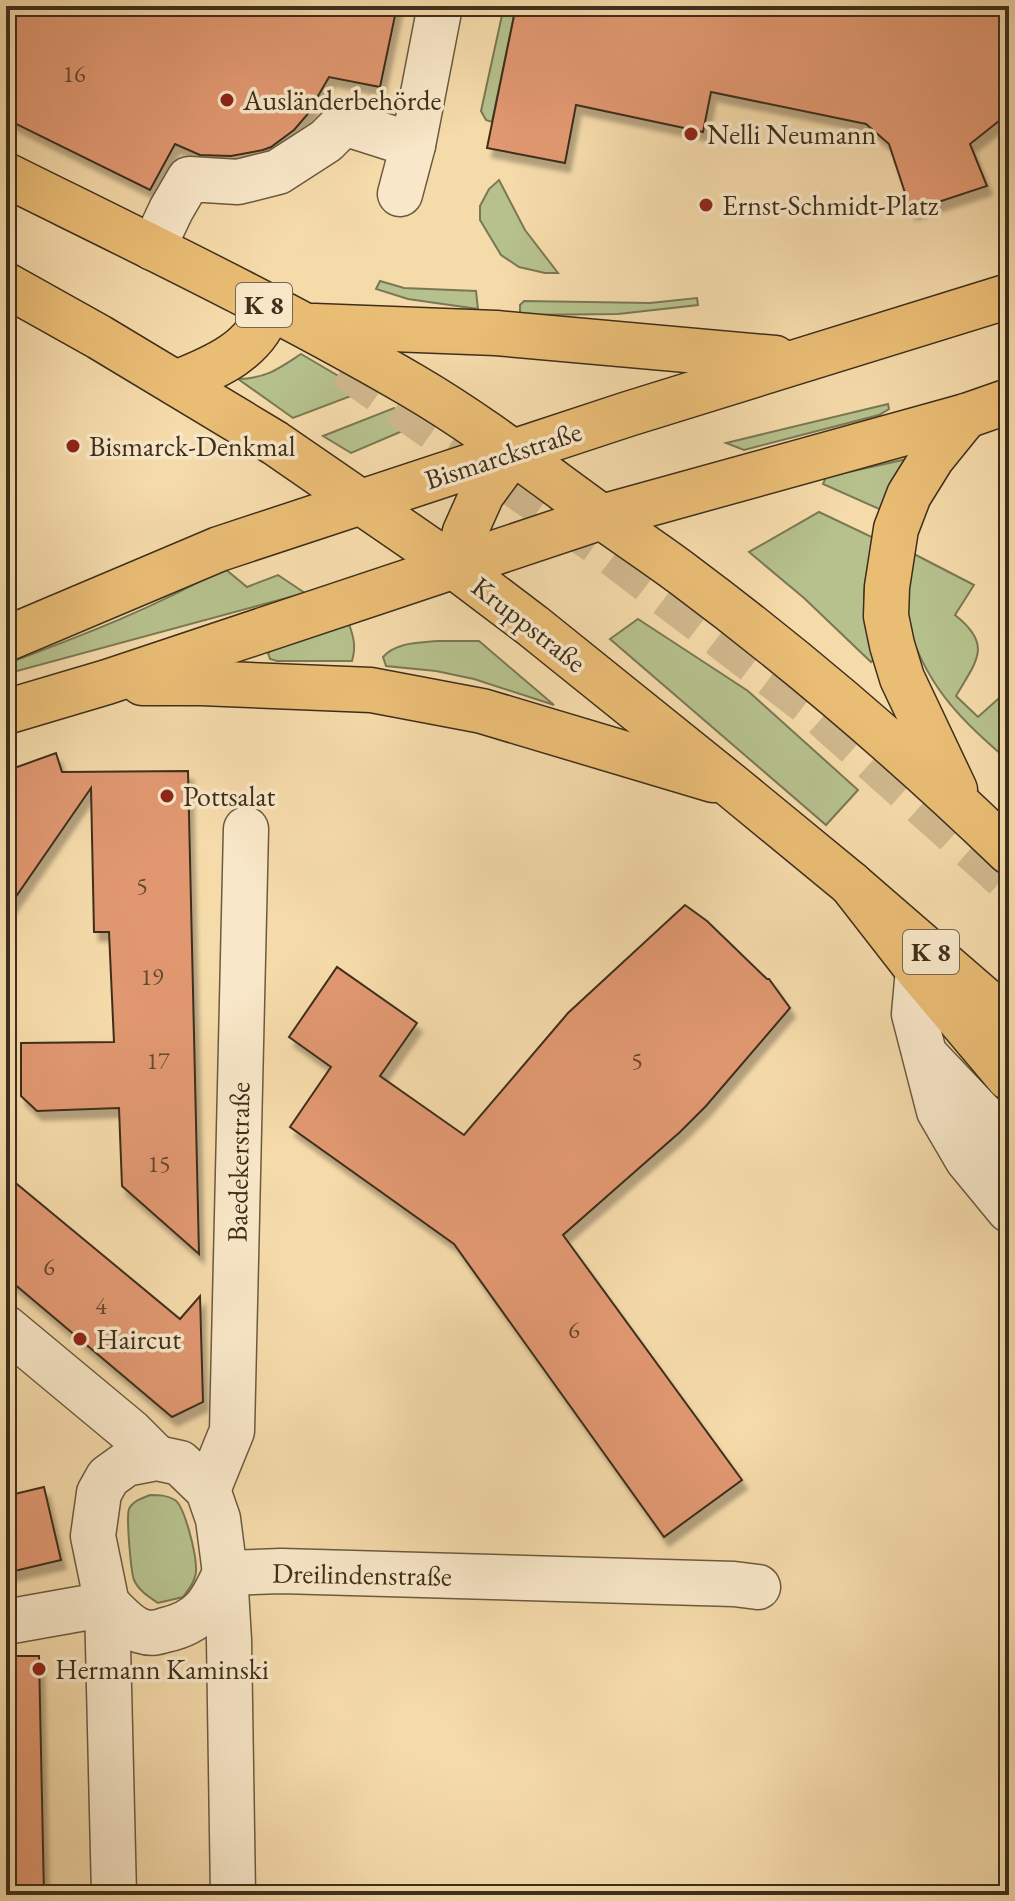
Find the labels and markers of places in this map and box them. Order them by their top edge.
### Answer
place label: Ausländerbehörde [242,82,441,118]
marker: Ausländerbehörde [218,91,236,109]
place label: Nelli Neumann [707,116,877,152]
marker: Nelli Neumann [682,125,700,143]
place label: Ernst-Schmidt-Platz [722,187,939,223]
marker: Ernst-Schmidt-Platz [697,196,715,214]
place label: Bismarck-Denkmal [89,428,296,464]
marker: Bismarck-Denkmal [64,437,82,455]
place label: Pottsalat [183,778,276,814]
marker: Pottsalat [158,787,176,805]
place label: Haircut [96,1321,181,1357]
marker: Haircut [71,1330,89,1348]
place label: Hermann Kaminski [55,1651,269,1687]
marker: Hermann Kaminski [30,1660,48,1678]

